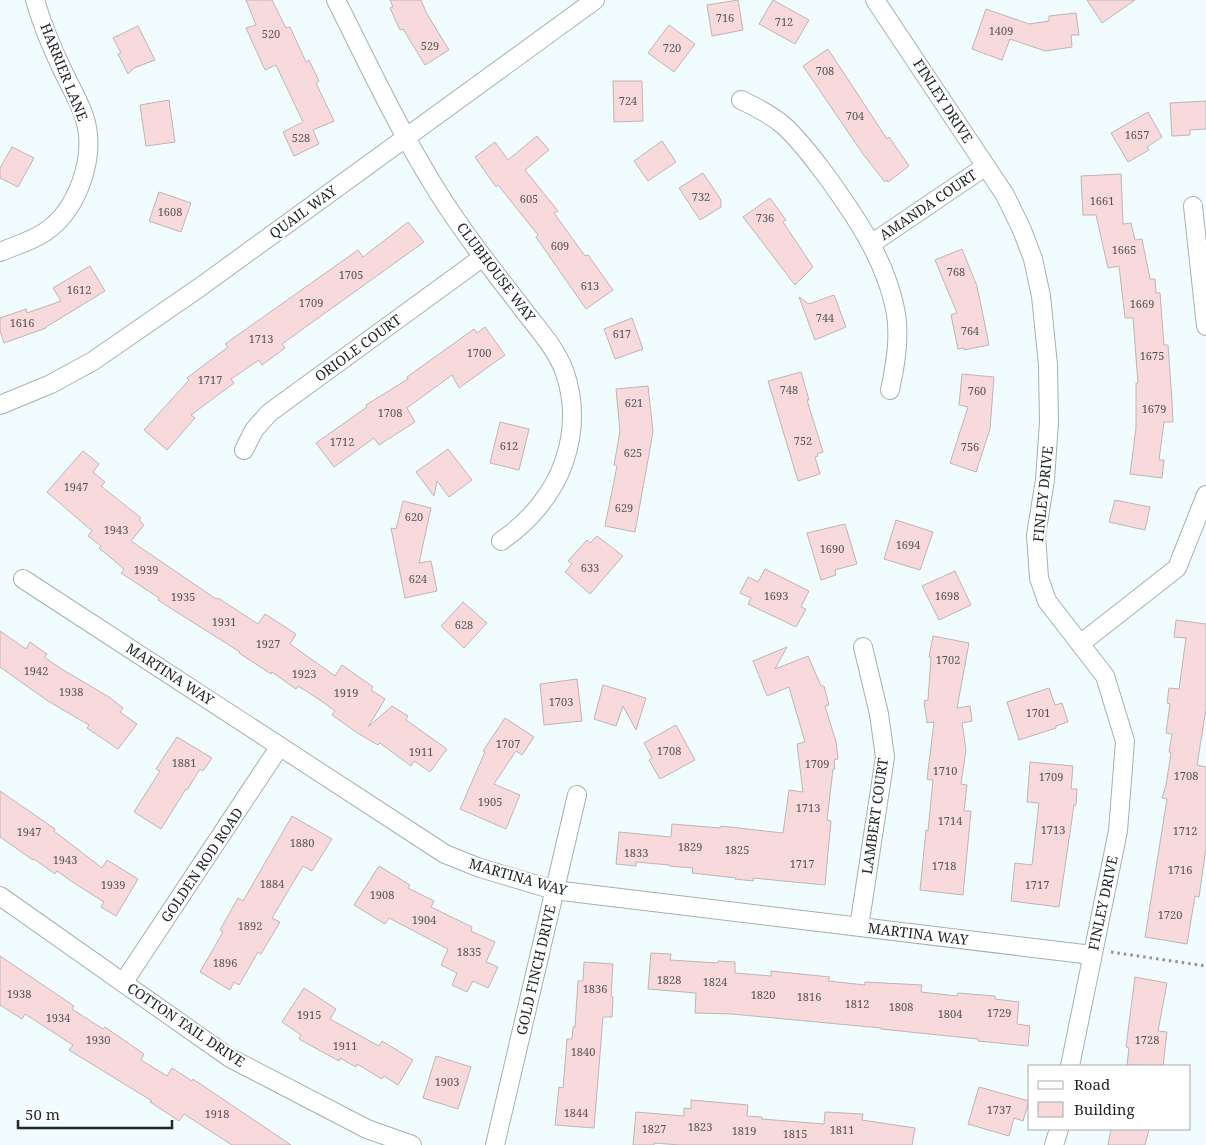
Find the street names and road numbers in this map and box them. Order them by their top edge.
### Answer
street label: HARRIER LANE [36,20,93,124]
street label: FINLEY DRIVE [909,55,978,147]
street label: AMANDA COURT [875,165,980,244]
street label: QUAIL WAY [265,181,340,242]
street label: CLUBHOUSE WAY [453,218,540,325]
street label: ORIOLE COURT [311,309,405,385]
street label: FINLEY DRIVE [1028,445,1057,543]
street label: MARTINA WAY [123,638,218,709]
street label: LAMBERT COURT [857,756,892,875]
street label: GOLDEN ROD ROAD [156,804,247,926]
street label: MARTINA WAY [467,853,570,900]
street label: FINLEY DRIVE [1083,854,1122,952]
street label: GOLD FINCH DRIVE [511,903,560,1037]
street label: MARTINA WAY [867,918,970,949]
street label: COTTON TAIL DRIVE [124,978,249,1071]

